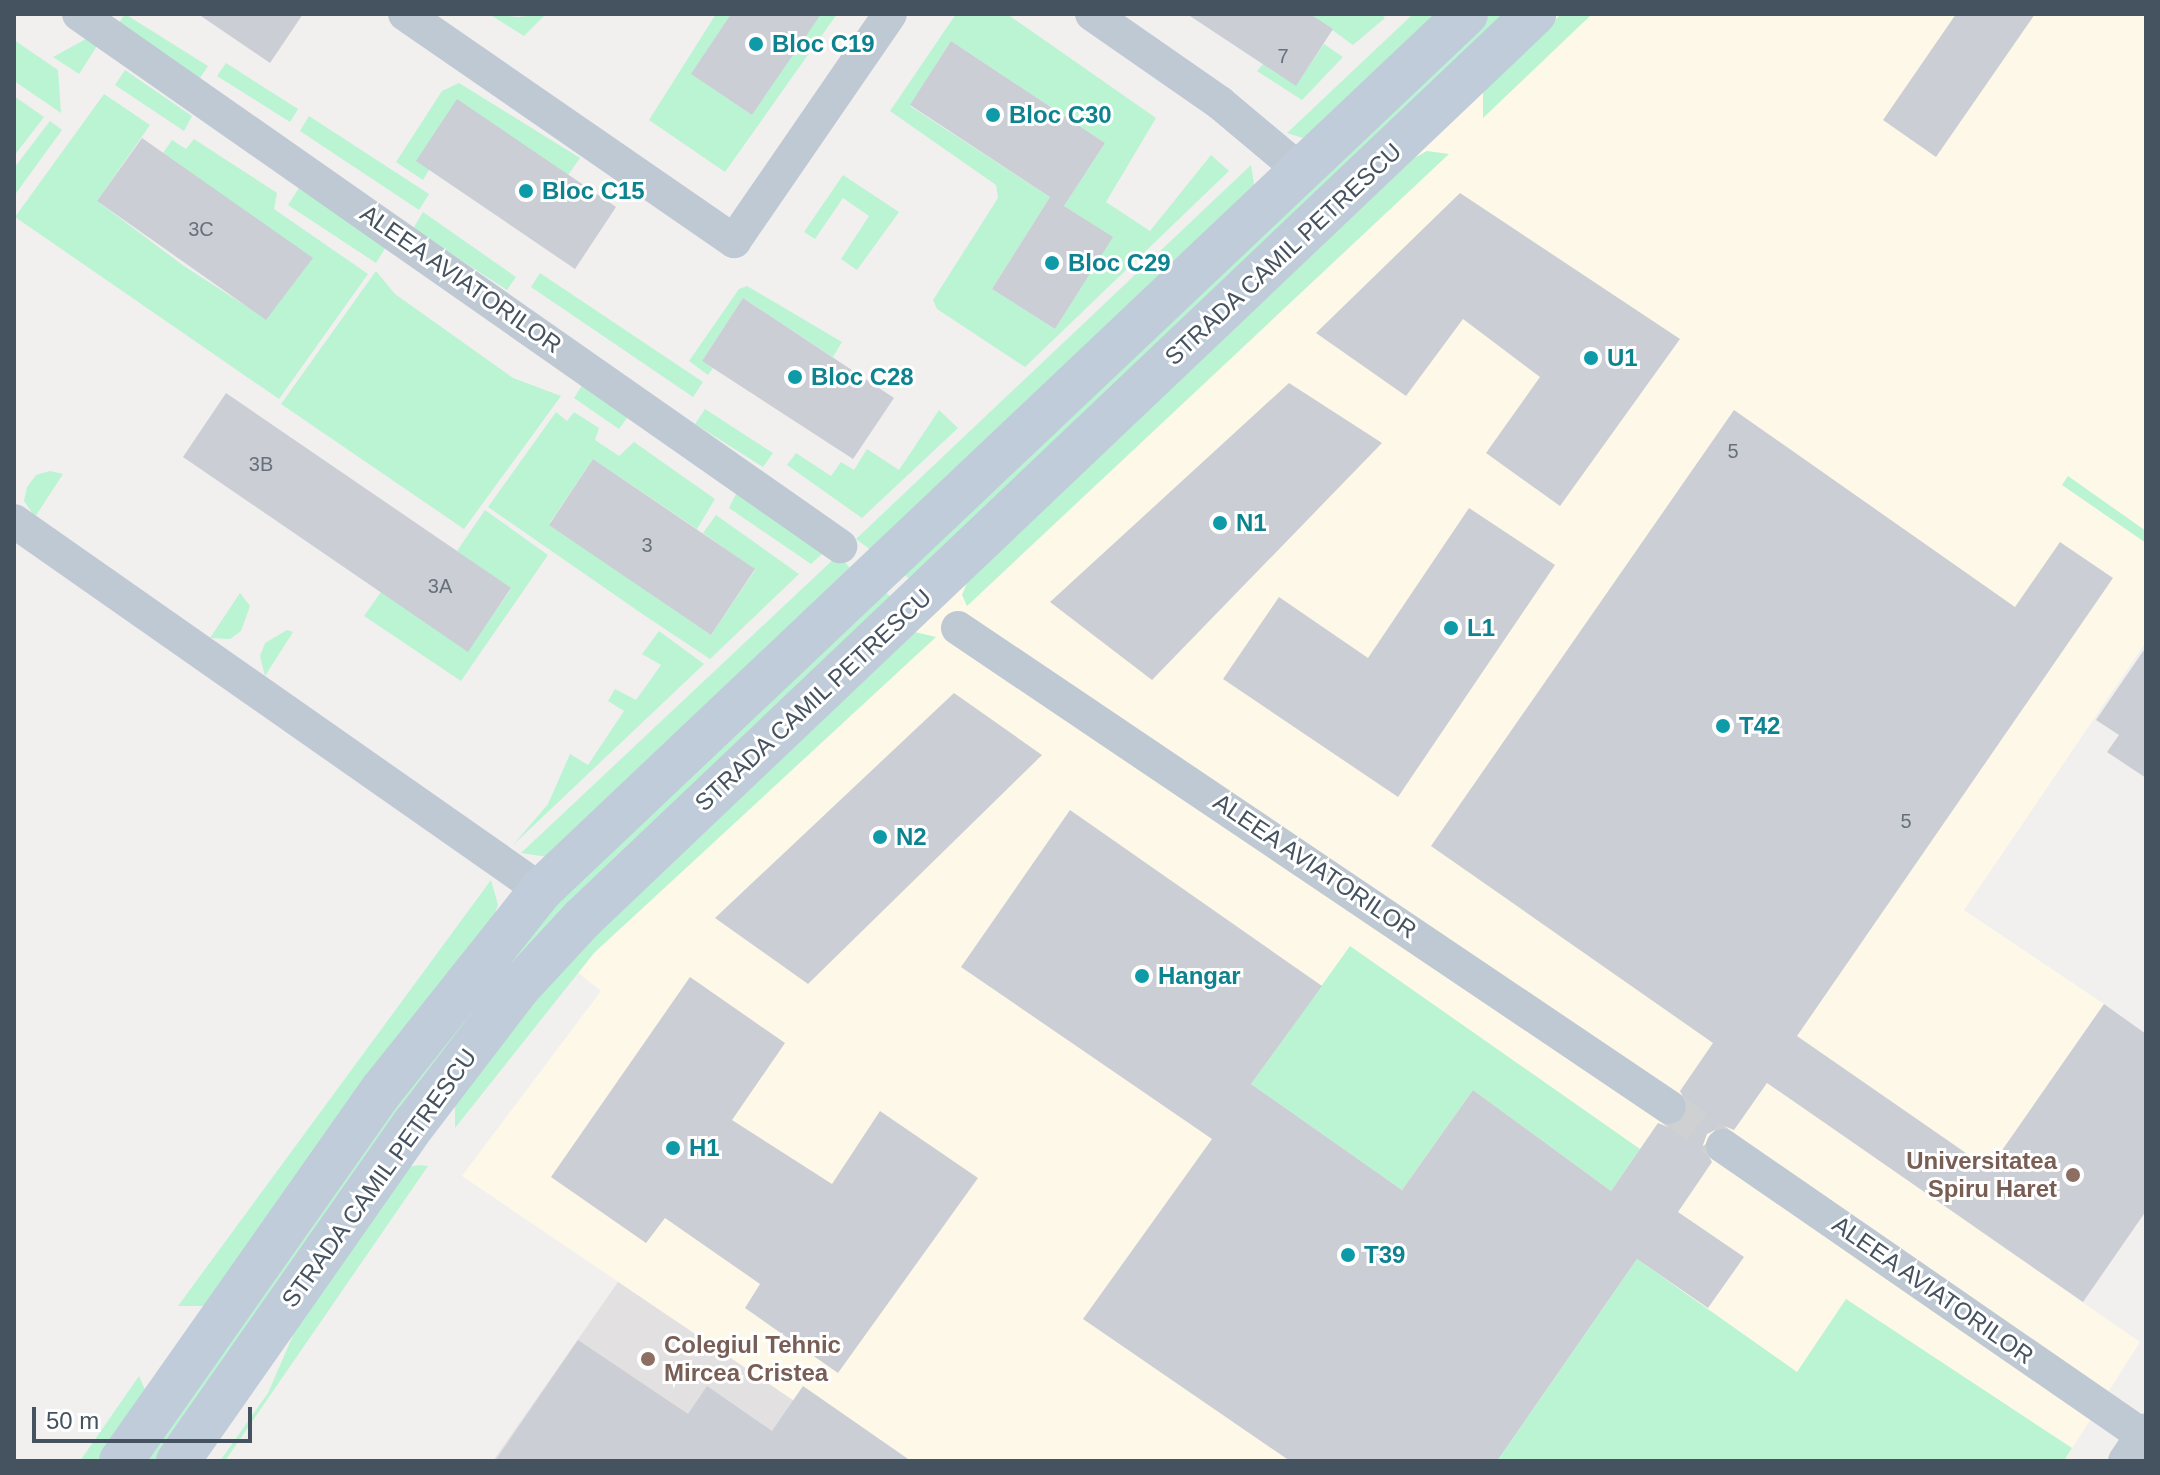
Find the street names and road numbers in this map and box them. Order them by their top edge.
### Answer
street label: STRADA CAMIL PETRESCU [1158,136,1408,372]
street label: ALEEA AVIATORILOR [354,198,568,360]
street label: STRADA CAMIL PETRESCU [688,582,938,818]
street label: ALEEA AVIATORILOR [1207,787,1423,945]
street label: STRADA CAMIL PETRESCU [275,1042,483,1314]
street label: ALEEA AVIATORILOR [1826,1209,2040,1371]

